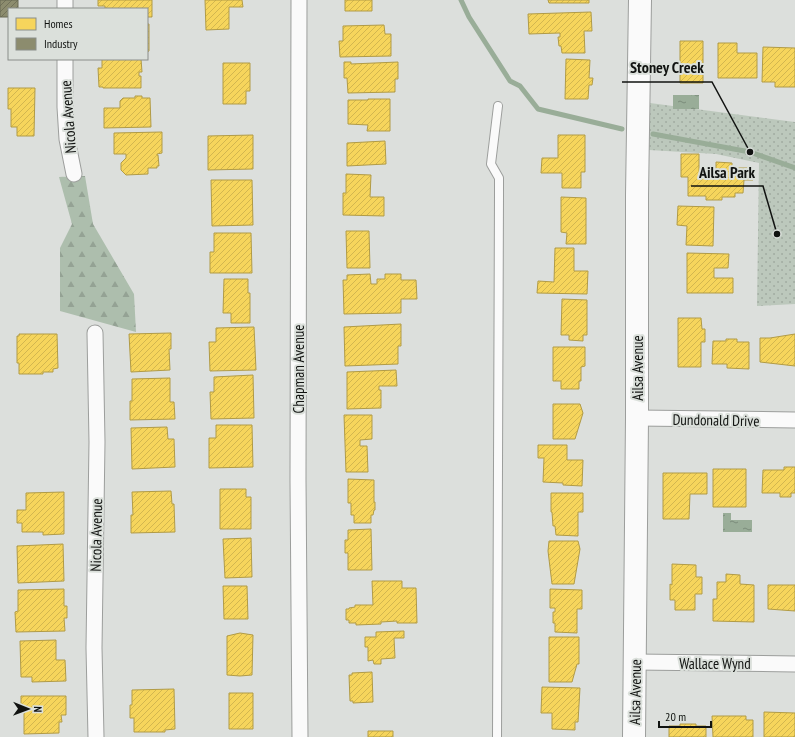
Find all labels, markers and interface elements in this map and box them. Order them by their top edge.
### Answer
legend [8,8,148,60]
text: Homes [44,16,72,31]
text: Industry [44,36,78,51]
callout: Stoney Creek [622,54,712,82]
text: Stoney Creek [630,57,704,77]
street label: Nicola Avenue [56,80,80,154]
callout: Ailsa Park [691,158,763,186]
text: Ailsa Park [698,162,755,182]
street label: Chapman Avenue [289,324,308,414]
street label: Ailsa Avenue [628,335,647,401]
street label: Dundonald Drive [672,410,760,430]
street label: Nicola Avenue [86,498,106,572]
street label: Wallace Wynd [679,654,751,673]
street label: Ailsa Avenue [625,659,645,725]
north arrow [8,689,48,729]
scale bar [659,703,711,729]
text: N [31,706,45,712]
text: 20 m [665,709,686,724]

